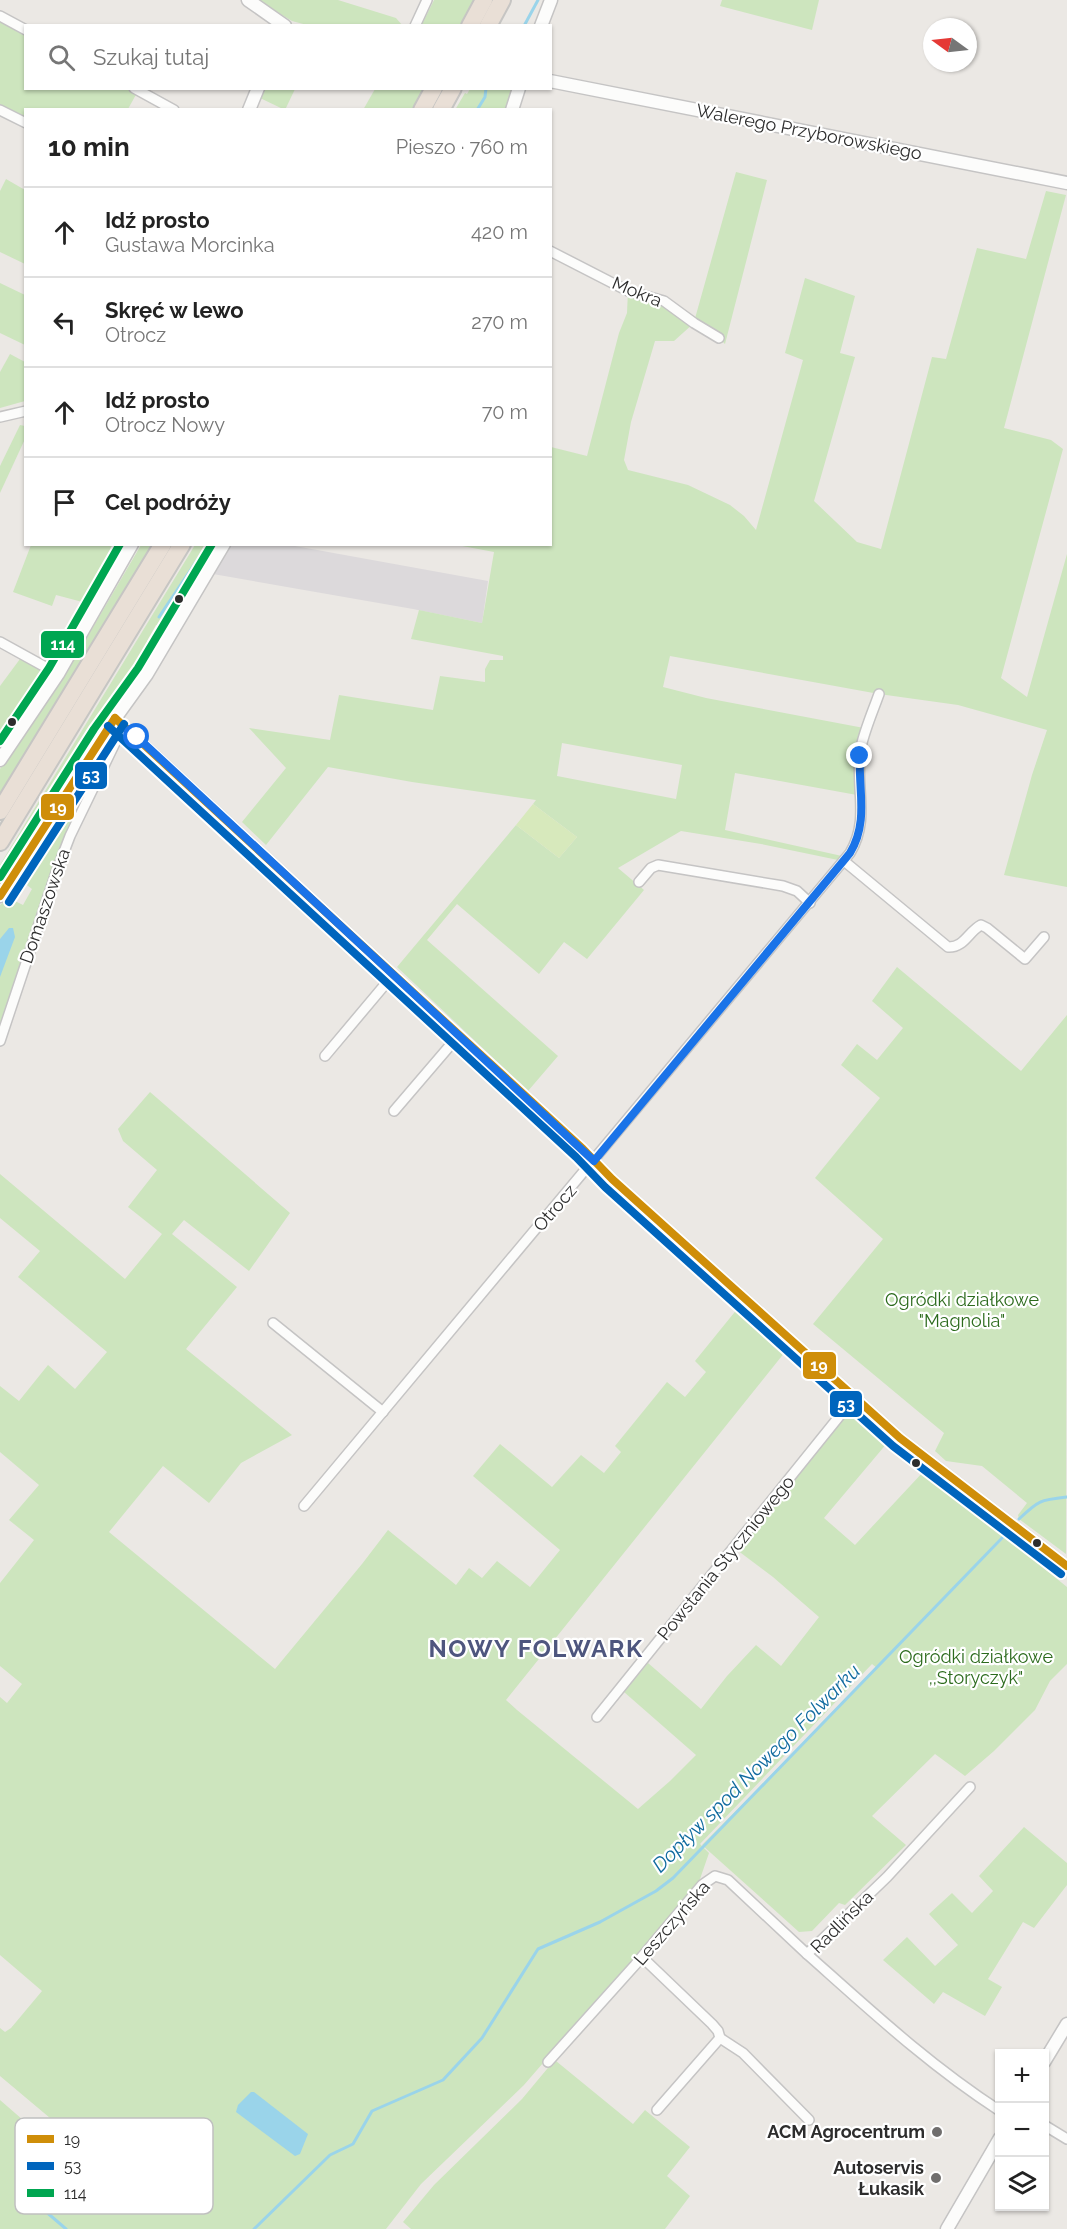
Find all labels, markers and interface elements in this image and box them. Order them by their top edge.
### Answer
north arrow [923,18,977,72]
search box [24,24,552,90]
icon: search [45,41,78,74]
text: Szukaj tutaj [93,44,209,70]
street label: Walerego Przyborowskiego [694,99,924,164]
text: 10 min [48,132,130,162]
text: Pieszo · 760 m [396,135,528,159]
text: Idź prosto [105,207,210,233]
icon: ahead [48,216,81,249]
text: 420 m [471,220,528,244]
text: Gustawa Morcinka [105,233,275,257]
street label: Mokra [609,272,665,311]
text: Skręć w lewo [105,297,244,323]
icon: left [48,306,81,339]
text: 270 m [471,310,528,334]
text: Otrocz [105,323,166,347]
text: Idź prosto [105,387,210,413]
icon: ahead [48,396,81,429]
text: 70 m [482,400,528,424]
text: Otrocz Nowy [105,413,225,437]
icon: arrive [48,486,81,519]
text: Cel podróży [105,489,231,515]
unlabelled marker [173,593,185,605]
line badge: 114 [40,630,85,659]
text: 114 [51,635,75,654]
unlabelled marker [6,716,18,728]
route start [123,723,149,749]
route end [846,742,872,768]
line badge: 53 [74,761,108,790]
text: 53 [82,766,100,785]
line badge: 19 [40,793,75,821]
text: 19 [49,798,67,817]
street label: Domaszowska [15,846,74,966]
street label: Otrocz [529,1180,581,1235]
park label: Ogródki działkowe "Magnolia" [885,1289,1039,1331]
line badge: 19 [802,1351,837,1380]
text: 19 [810,1356,828,1375]
line badge: 53 [829,1390,863,1418]
text: 53 [837,1395,855,1414]
unlabelled marker [910,1457,922,1469]
street label: Powstania Styczniowego [653,1471,799,1644]
unlabelled marker [1031,1537,1043,1549]
district label: NOWY FOLWARK [428,1634,644,1663]
park label: Ogródki działkowe ,,Storyczyk" [899,1646,1053,1688]
water label: Dopływ spod Nowego Folwarku [647,1659,865,1877]
street label: Leszczyńska [629,1876,714,1969]
street label: Radlińska [806,1886,877,1957]
map controls [995,2049,1049,2211]
button: + [995,2049,1049,2103]
button: − [995,2103,1049,2157]
legend [15,2118,213,2214]
place label: ACM Agrocentrum [767,2121,925,2142]
marker: ACM Agrocentrum [930,2125,944,2139]
text: 19 [64,2130,80,2149]
text: 53 [64,2157,81,2176]
place label: Autoservis Łukasik [833,2157,925,2199]
button: layers [995,2157,1049,2211]
marker: Autoservis Łukasik [929,2171,943,2185]
text: 114 [64,2184,87,2203]

